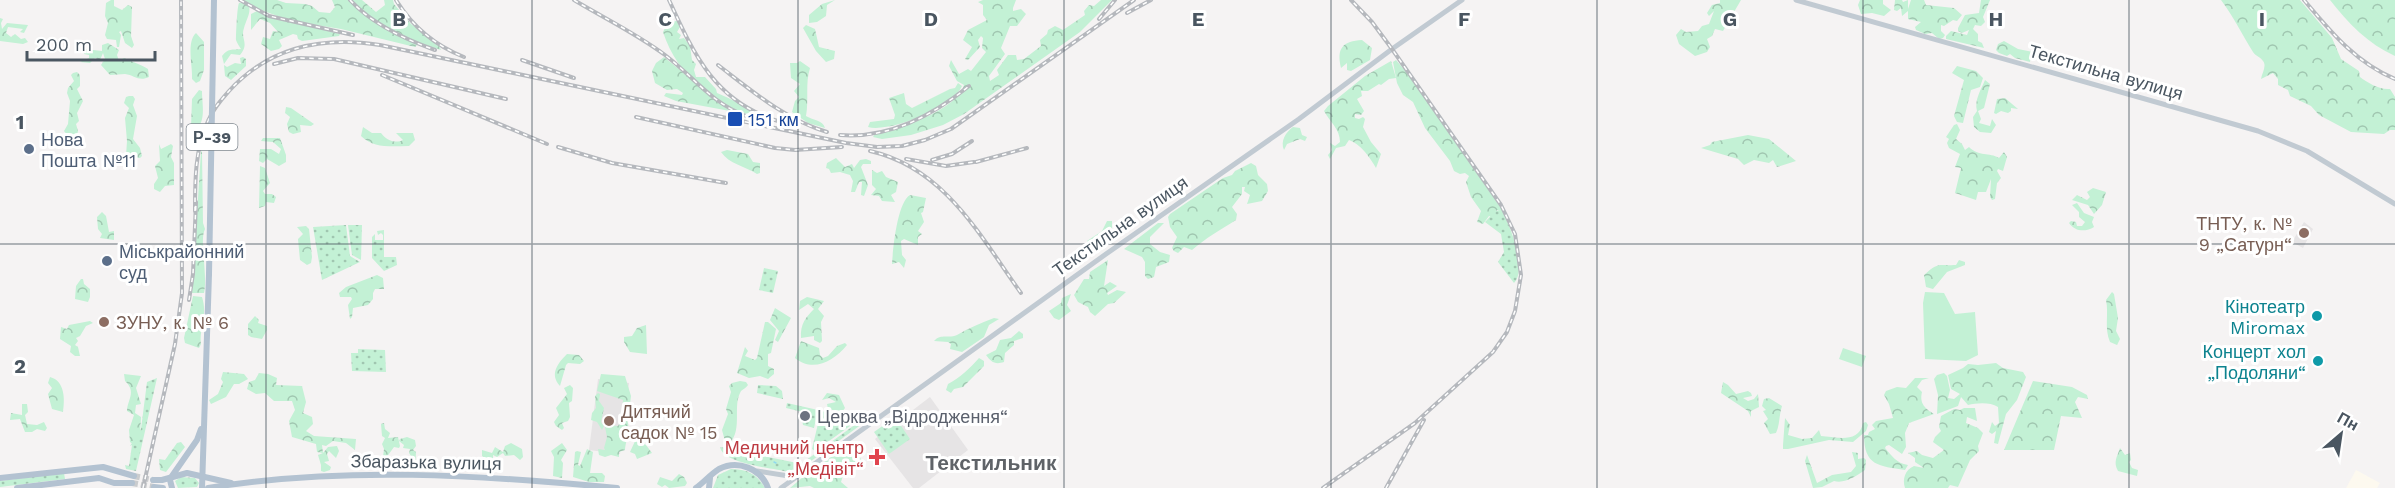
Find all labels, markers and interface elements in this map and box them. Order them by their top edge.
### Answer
text: B [392,7,406,31]
text: C [658,7,672,31]
text: D [924,7,938,31]
text: E [1192,7,1204,31]
text: F [1458,7,1470,31]
text: G [1723,7,1737,31]
text: H [1989,7,2003,31]
text: I [2259,7,2265,31]
scale bar [27,24,154,62]
text: 200 m [36,34,92,55]
street label: Текстильна вулиця [2026,40,2186,104]
place label: 151 км [748,109,799,130]
text: 1 [16,110,24,134]
marker: 151 км [726,110,744,128]
road number: Р-39 [186,124,238,150]
place label: Нова Пошта №11 [41,129,136,171]
marker: Нова Пошта №11 [22,142,36,156]
street label: Текстильна вулиця [1049,172,1191,280]
place label: ТНТУ, к. № 9 „Сатурн“ [2196,213,2292,255]
marker: ТНТУ, к. № 9 „Сатурн“ [2297,226,2311,240]
place label: Міськрайонний суд [119,241,244,283]
marker: Міськрайонний суд [100,254,114,268]
place label: Кінотеатр Miromax [2225,296,2305,338]
marker: Кінотеатр Miromax [2310,309,2324,323]
place label: ЗУНУ, к. № 6 [116,312,229,333]
marker: ЗУНУ, к. № 6 [97,315,111,329]
place label: Концерт хол „Подоляни“ [2203,341,2306,383]
text: 2 [14,354,26,378]
marker: Концерт хол „Подоляни“ [2311,354,2325,368]
place label: Дитячий садок № 15 [621,401,718,443]
north arrow [2311,404,2371,464]
place label: Церква „Відродження“ [817,406,1008,427]
text: Пн [2334,408,2362,435]
marker: Церква „Відродження“ [798,409,812,423]
marker: Дитячий садок № 15 [602,414,616,428]
place label: Медичний центр „Медівіт“ [725,437,864,479]
marker: Медичний центр „Медівіт“ [868,448,886,466]
street label: Збаразька вулиця [350,450,502,474]
district label: Текстильник [926,450,1057,475]

